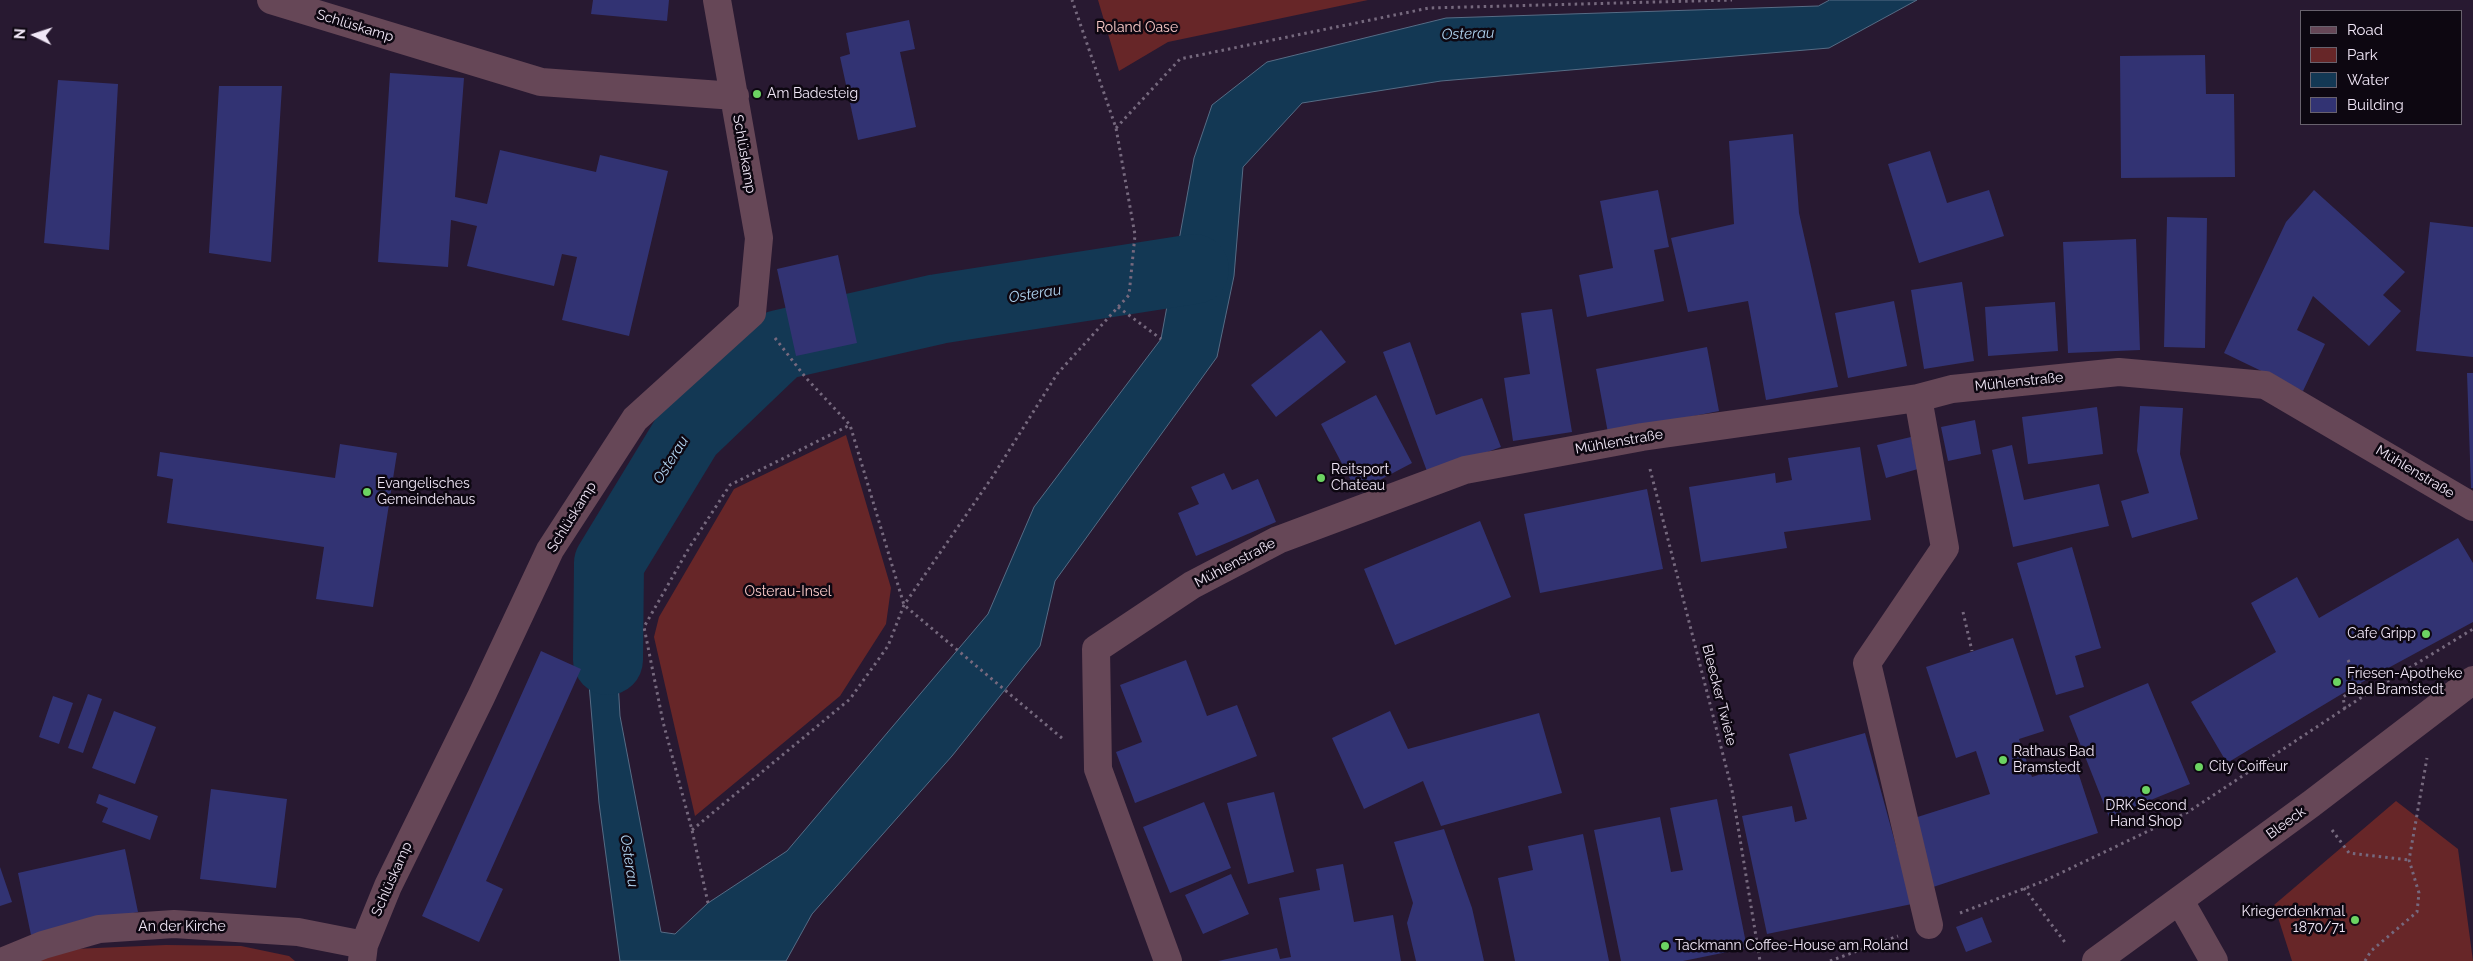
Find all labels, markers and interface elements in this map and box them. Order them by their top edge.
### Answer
street label: Schlüskamp [314,6,396,46]
north arrow [10,10,60,60]
legend [2300,10,2463,125]
park label: Roland Oase [1096,20,1178,36]
text: Road [2347,21,2383,39]
water label: Osterau [1441,24,1495,44]
text: N [12,28,28,40]
text: Park [2347,46,2378,64]
text: Water [2347,71,2389,89]
place label: Am Badesteig [767,86,858,102]
marker: Am Badesteig [751,88,763,100]
text: Building [2347,96,2404,114]
street label: Schlüskamp [729,113,759,195]
water label: Osterau [1007,281,1063,307]
street label: Mühlenstraße [1974,369,2064,395]
street label: Mühlenstraße [1574,426,1664,458]
water label: Osterau [649,433,693,487]
street label: Mühlenstraße [2373,442,2457,502]
place label: Reitsport Chateau [1331,462,1389,494]
marker: Reitsport Chateau [1315,472,1327,484]
place label: Evangelisches Gemeindehaus [377,476,475,508]
street label: Schlüskamp [544,479,600,555]
marker: Evangelisches Gemeindehaus [361,486,373,498]
street label: Mühlenstraße [1192,535,1278,591]
park label: Osterau-Insel [744,584,832,600]
place label: Cafe Gripp [2347,626,2416,642]
marker: Cafe Gripp [2420,628,2432,640]
street label: Bleecker Twiete [1698,643,1740,747]
place label: Friesen-Apotheke Bad Bramstedt [2347,666,2463,699]
marker: Friesen-Apotheke Bad Bramstedt [2331,676,2343,688]
place label: Rathaus Bad Bramstedt [2013,744,2094,776]
marker: Rathaus Bad Bramstedt [1997,754,2009,766]
place label: City Coiffeur [2209,759,2288,775]
marker: City Coiffeur [2193,761,2205,773]
marker: DRK Second Hand Shop [2140,784,2152,796]
place label: DRK Second Hand Shop [2105,798,2187,830]
street label: Bleeck [2263,803,2309,843]
water label: Osterau [616,833,642,889]
street label: Schlüskamp [368,839,416,919]
place label: Kriegerdenkmal 1870/71 [2241,904,2345,936]
marker: Kriegerdenkmal 1870/71 [2349,914,2361,926]
street label: An der Kirche [138,919,226,935]
place label: Tackmann Coffee-House am Roland [1675,938,1908,954]
marker: Tackmann Coffee-House am Roland [1659,940,1671,952]

